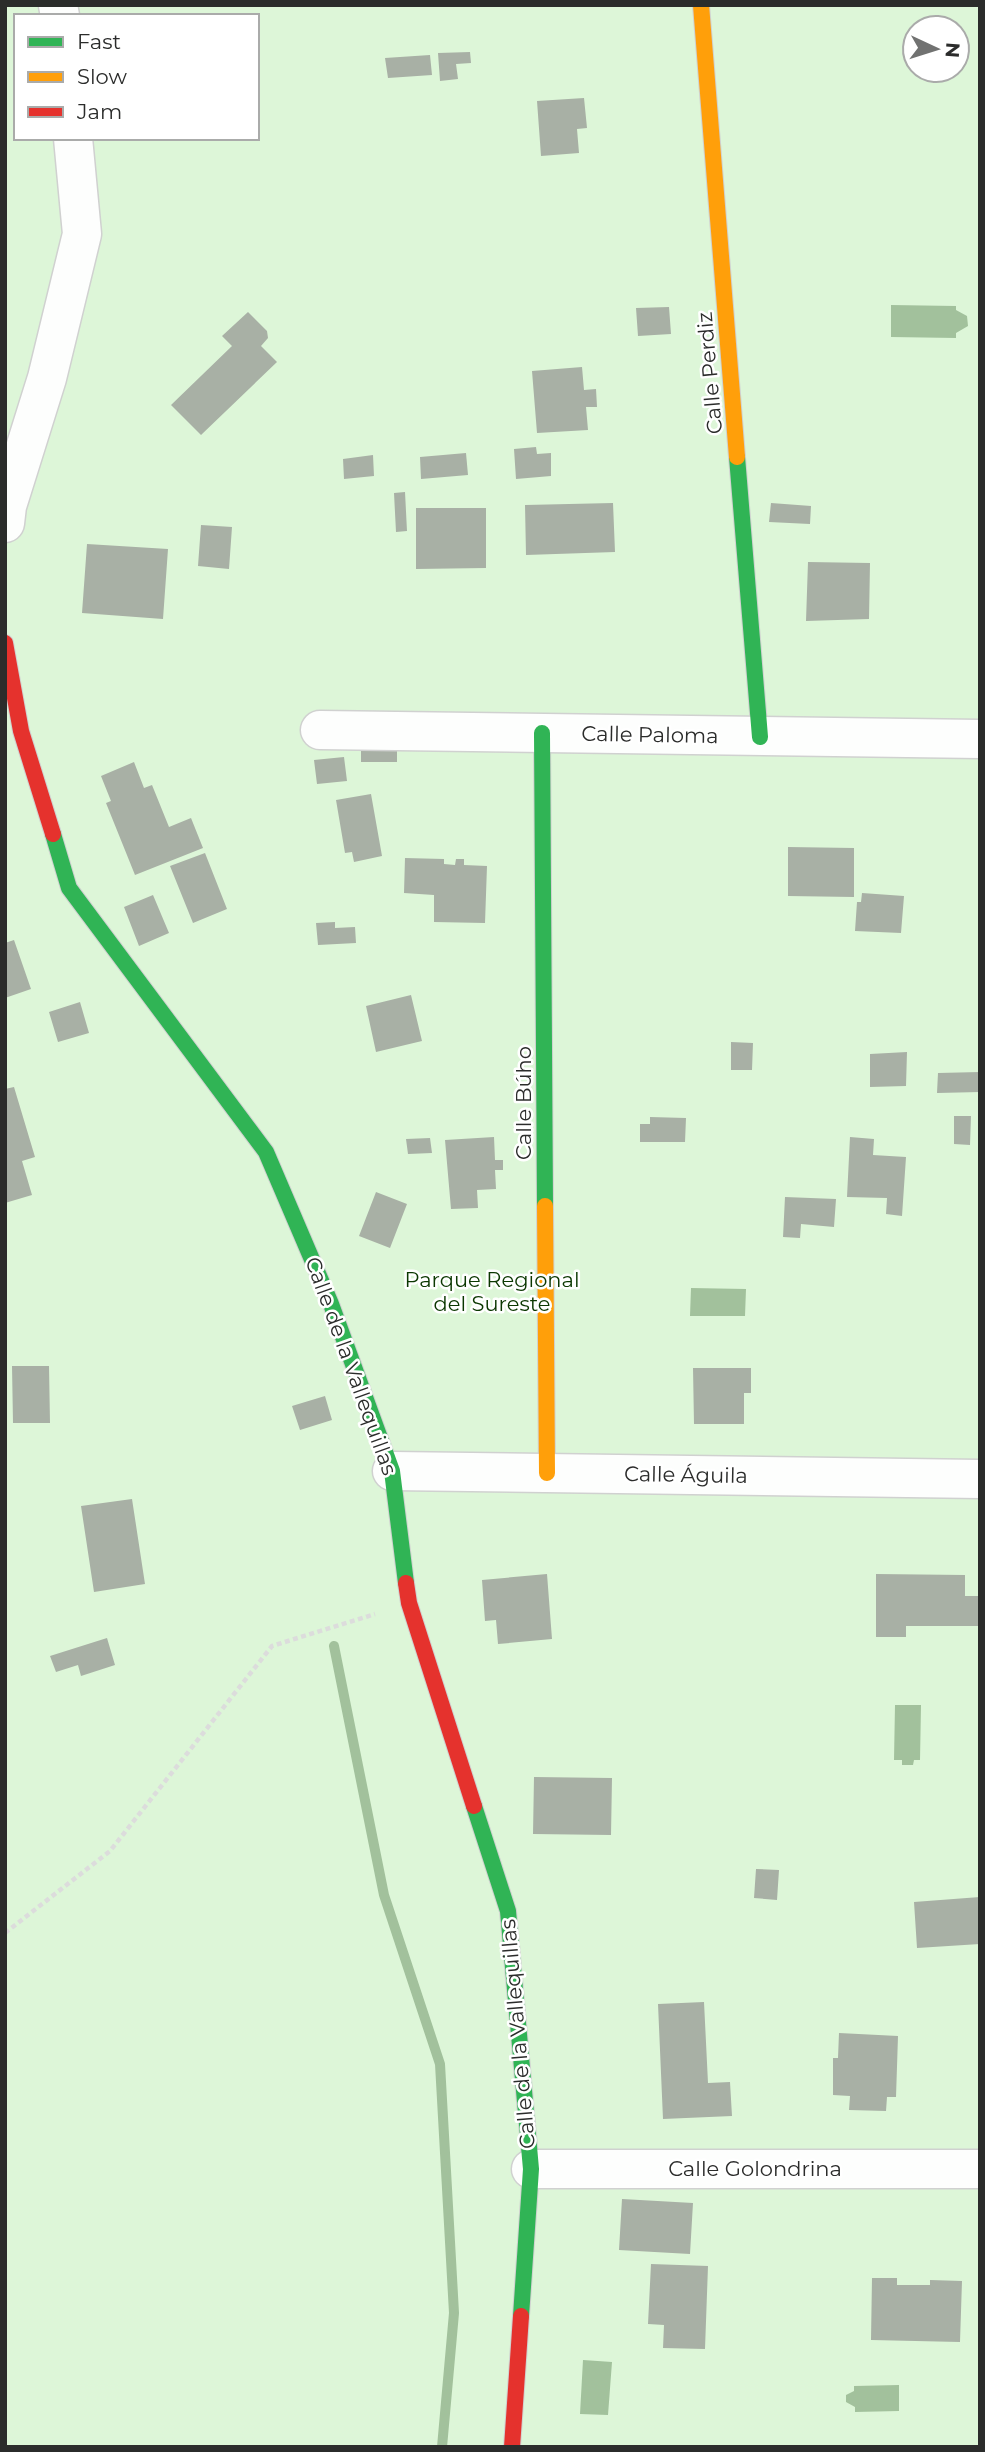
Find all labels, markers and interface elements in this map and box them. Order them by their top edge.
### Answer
legend [14,14,259,140]
north arrow [901,14,971,84]
text: Fast [77,29,121,54]
text: N [940,42,964,59]
text: Slow [77,64,127,89]
text: Jam [76,99,122,124]
street label: Calle Perdiz [692,311,727,435]
street label: Calle Paloma [581,721,719,748]
street label: Calle Búho [511,1046,536,1160]
street label: Calle de la Vallequillas [300,1253,403,1478]
park label: Parque Regional del Sureste [404,1267,580,1316]
street label: Calle Águila [624,1461,748,1488]
street label: Calle de la Vallequillas [495,1918,540,2150]
street label: Calle Golondrina [668,2156,842,2181]

